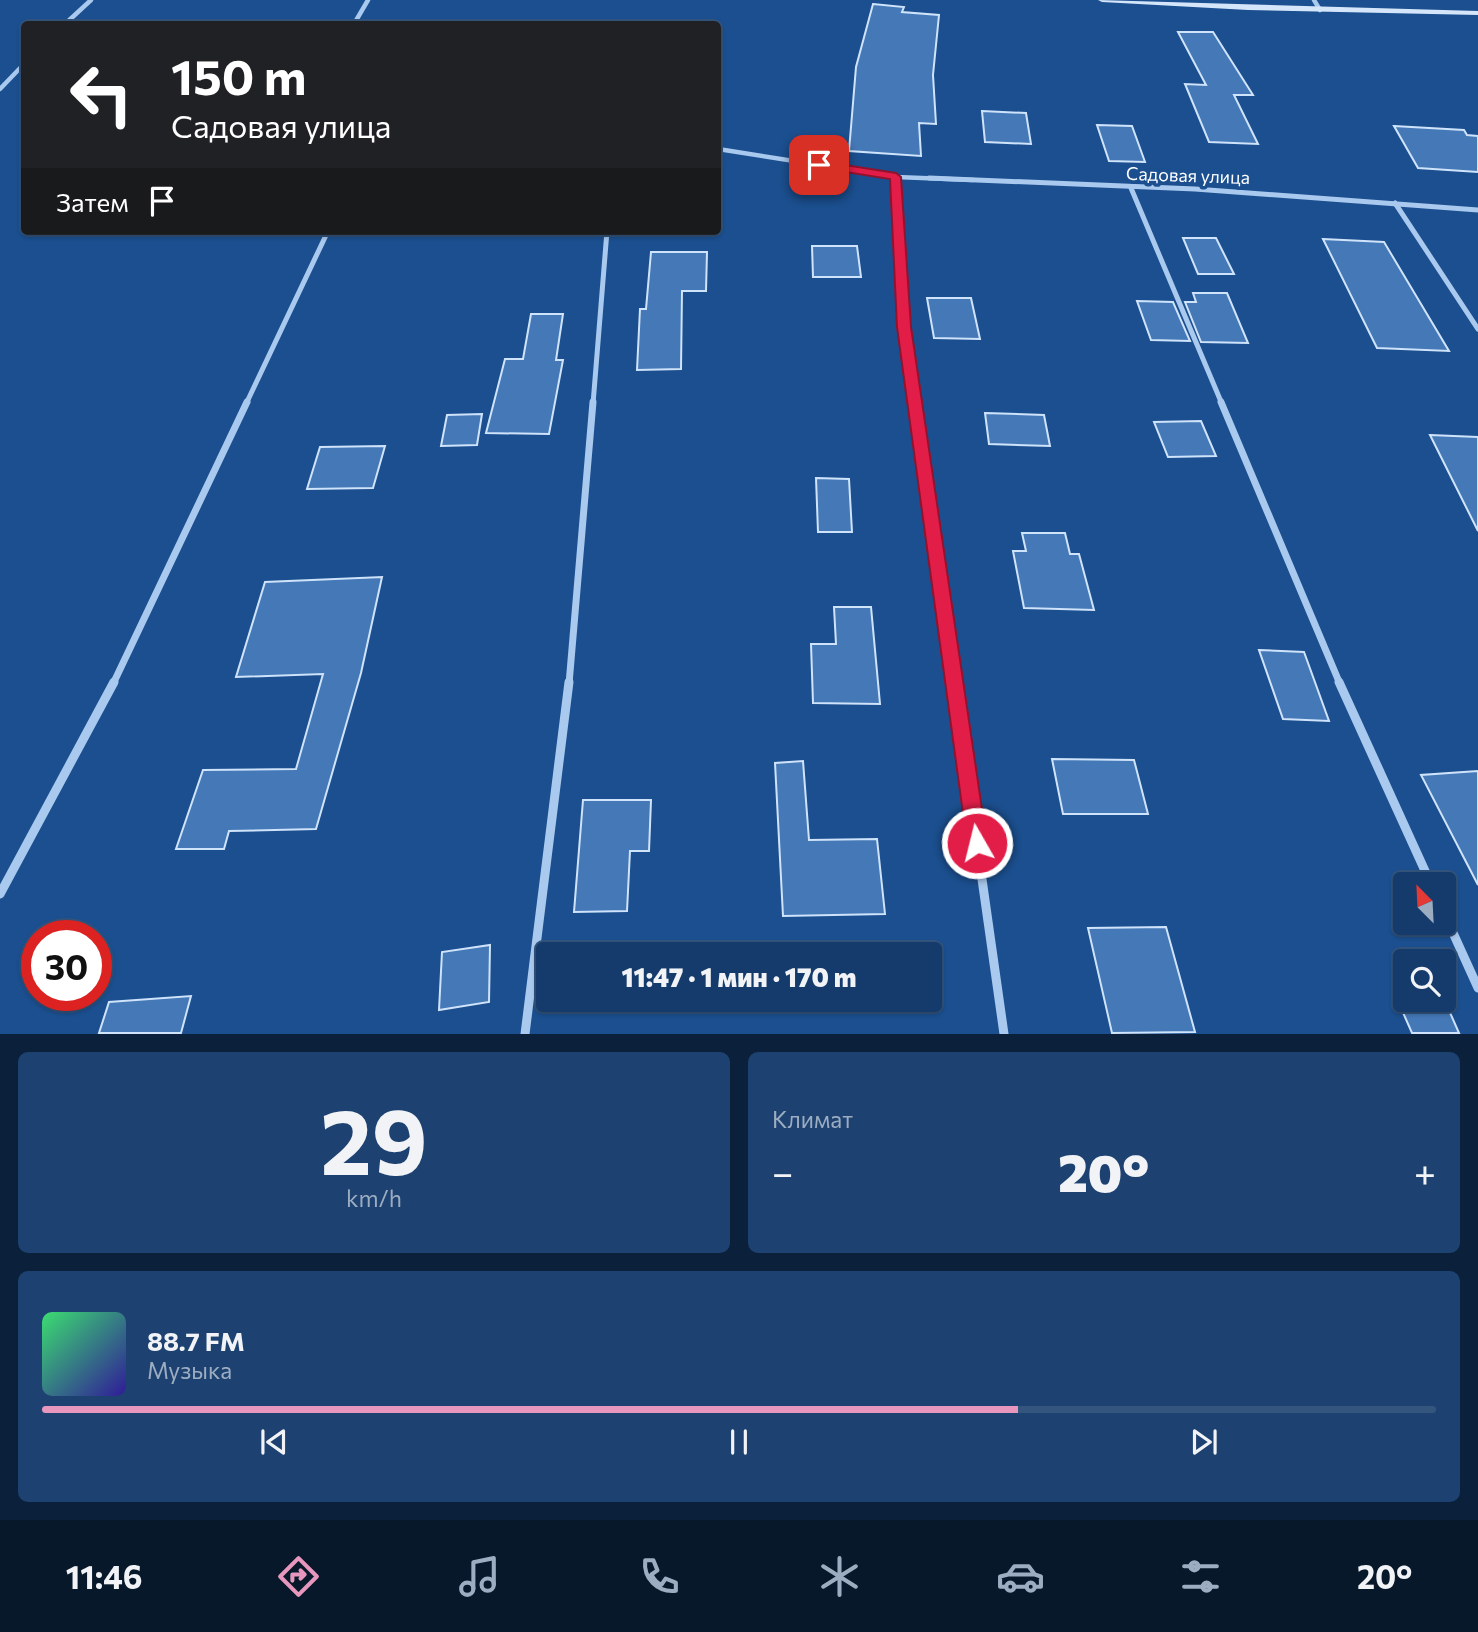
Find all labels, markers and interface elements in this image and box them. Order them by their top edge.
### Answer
text: 150 m [171,45,306,105]
icon: left [56,49,147,140]
text: Садовая улица [171,105,391,145]
pin [789,135,849,195]
icon: arrive [800,146,838,184]
street label: Садовая улица [1126,162,1250,188]
icon: arrive [143,182,181,220]
text: Затем [56,186,129,217]
position arrow [940,806,1014,880]
north arrow [1393,872,1456,934]
map controls [1393,872,1456,1012]
speed limit sign: 30 [21,920,112,1011]
button: search [1393,949,1456,1012]
text: 11:47 · 1 мин · 170 m [621,961,857,992]
text: 29 [320,1082,428,1194]
text: Климат [772,1105,853,1133]
text: 20° [1058,1139,1149,1203]
text: − [772,1148,794,1195]
text: + [1414,1148,1436,1195]
text: km/h [346,1184,402,1212]
text: 88.7 FM [147,1325,245,1356]
text: Музыка [147,1356,232,1384]
icon: previous [255,1423,293,1461]
icon: pause [720,1423,758,1461]
icon: next [1185,1423,1223,1461]
icon: directions [274,1552,323,1601]
icon: music [455,1552,504,1601]
icon: phone [635,1552,684,1601]
icon: climate [815,1552,864,1601]
icon: car [996,1552,1045,1601]
icon: filters [1176,1552,1225,1601]
text: 11:46 [66,1556,143,1596]
text: 20° [1357,1556,1412,1596]

